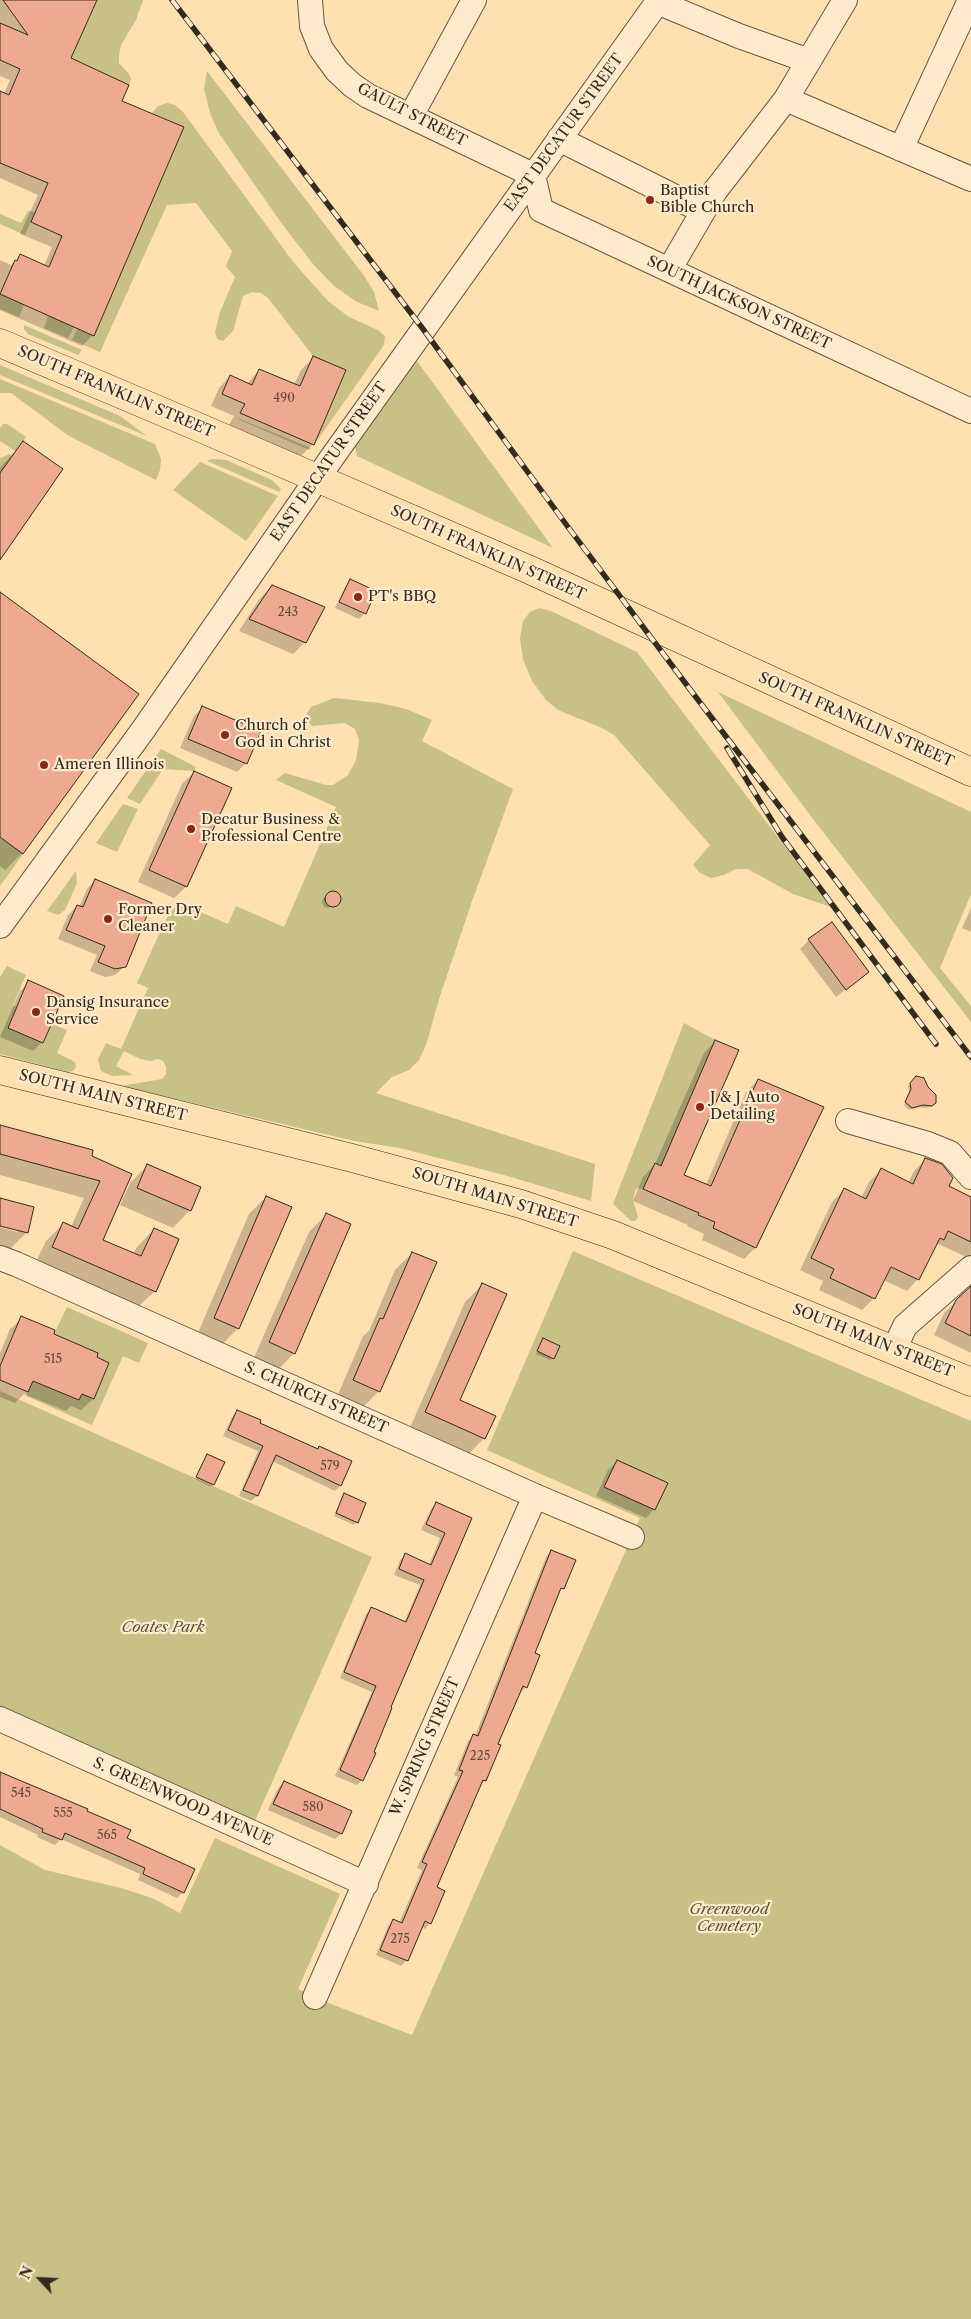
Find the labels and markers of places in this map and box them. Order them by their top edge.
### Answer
place label: Baptist Bible Church [660,182,754,217]
marker: Baptist Bible Church [644,194,656,206]
place label: PT's BBQ [368,588,436,606]
marker: PT's BBQ [352,591,364,603]
place label: Church of God in Christ [235,717,331,752]
marker: Church of God in Christ [219,729,231,741]
place label: Ameren Illinois [54,756,164,774]
marker: Ameren Illinois [38,759,50,771]
place label: Decatur Business & Professional Centre [201,811,342,846]
marker: Decatur Business & Professional Centre [185,823,197,835]
place label: Former Dry Cleaner [118,901,202,936]
marker: Former Dry Cleaner [102,913,114,925]
place label: Dansig Insurance Service [46,994,169,1029]
marker: Dansig Insurance Service [30,1006,42,1018]
place label: J & J Auto Detailing [710,1089,780,1124]
marker: J & J Auto Detailing [694,1101,706,1113]

